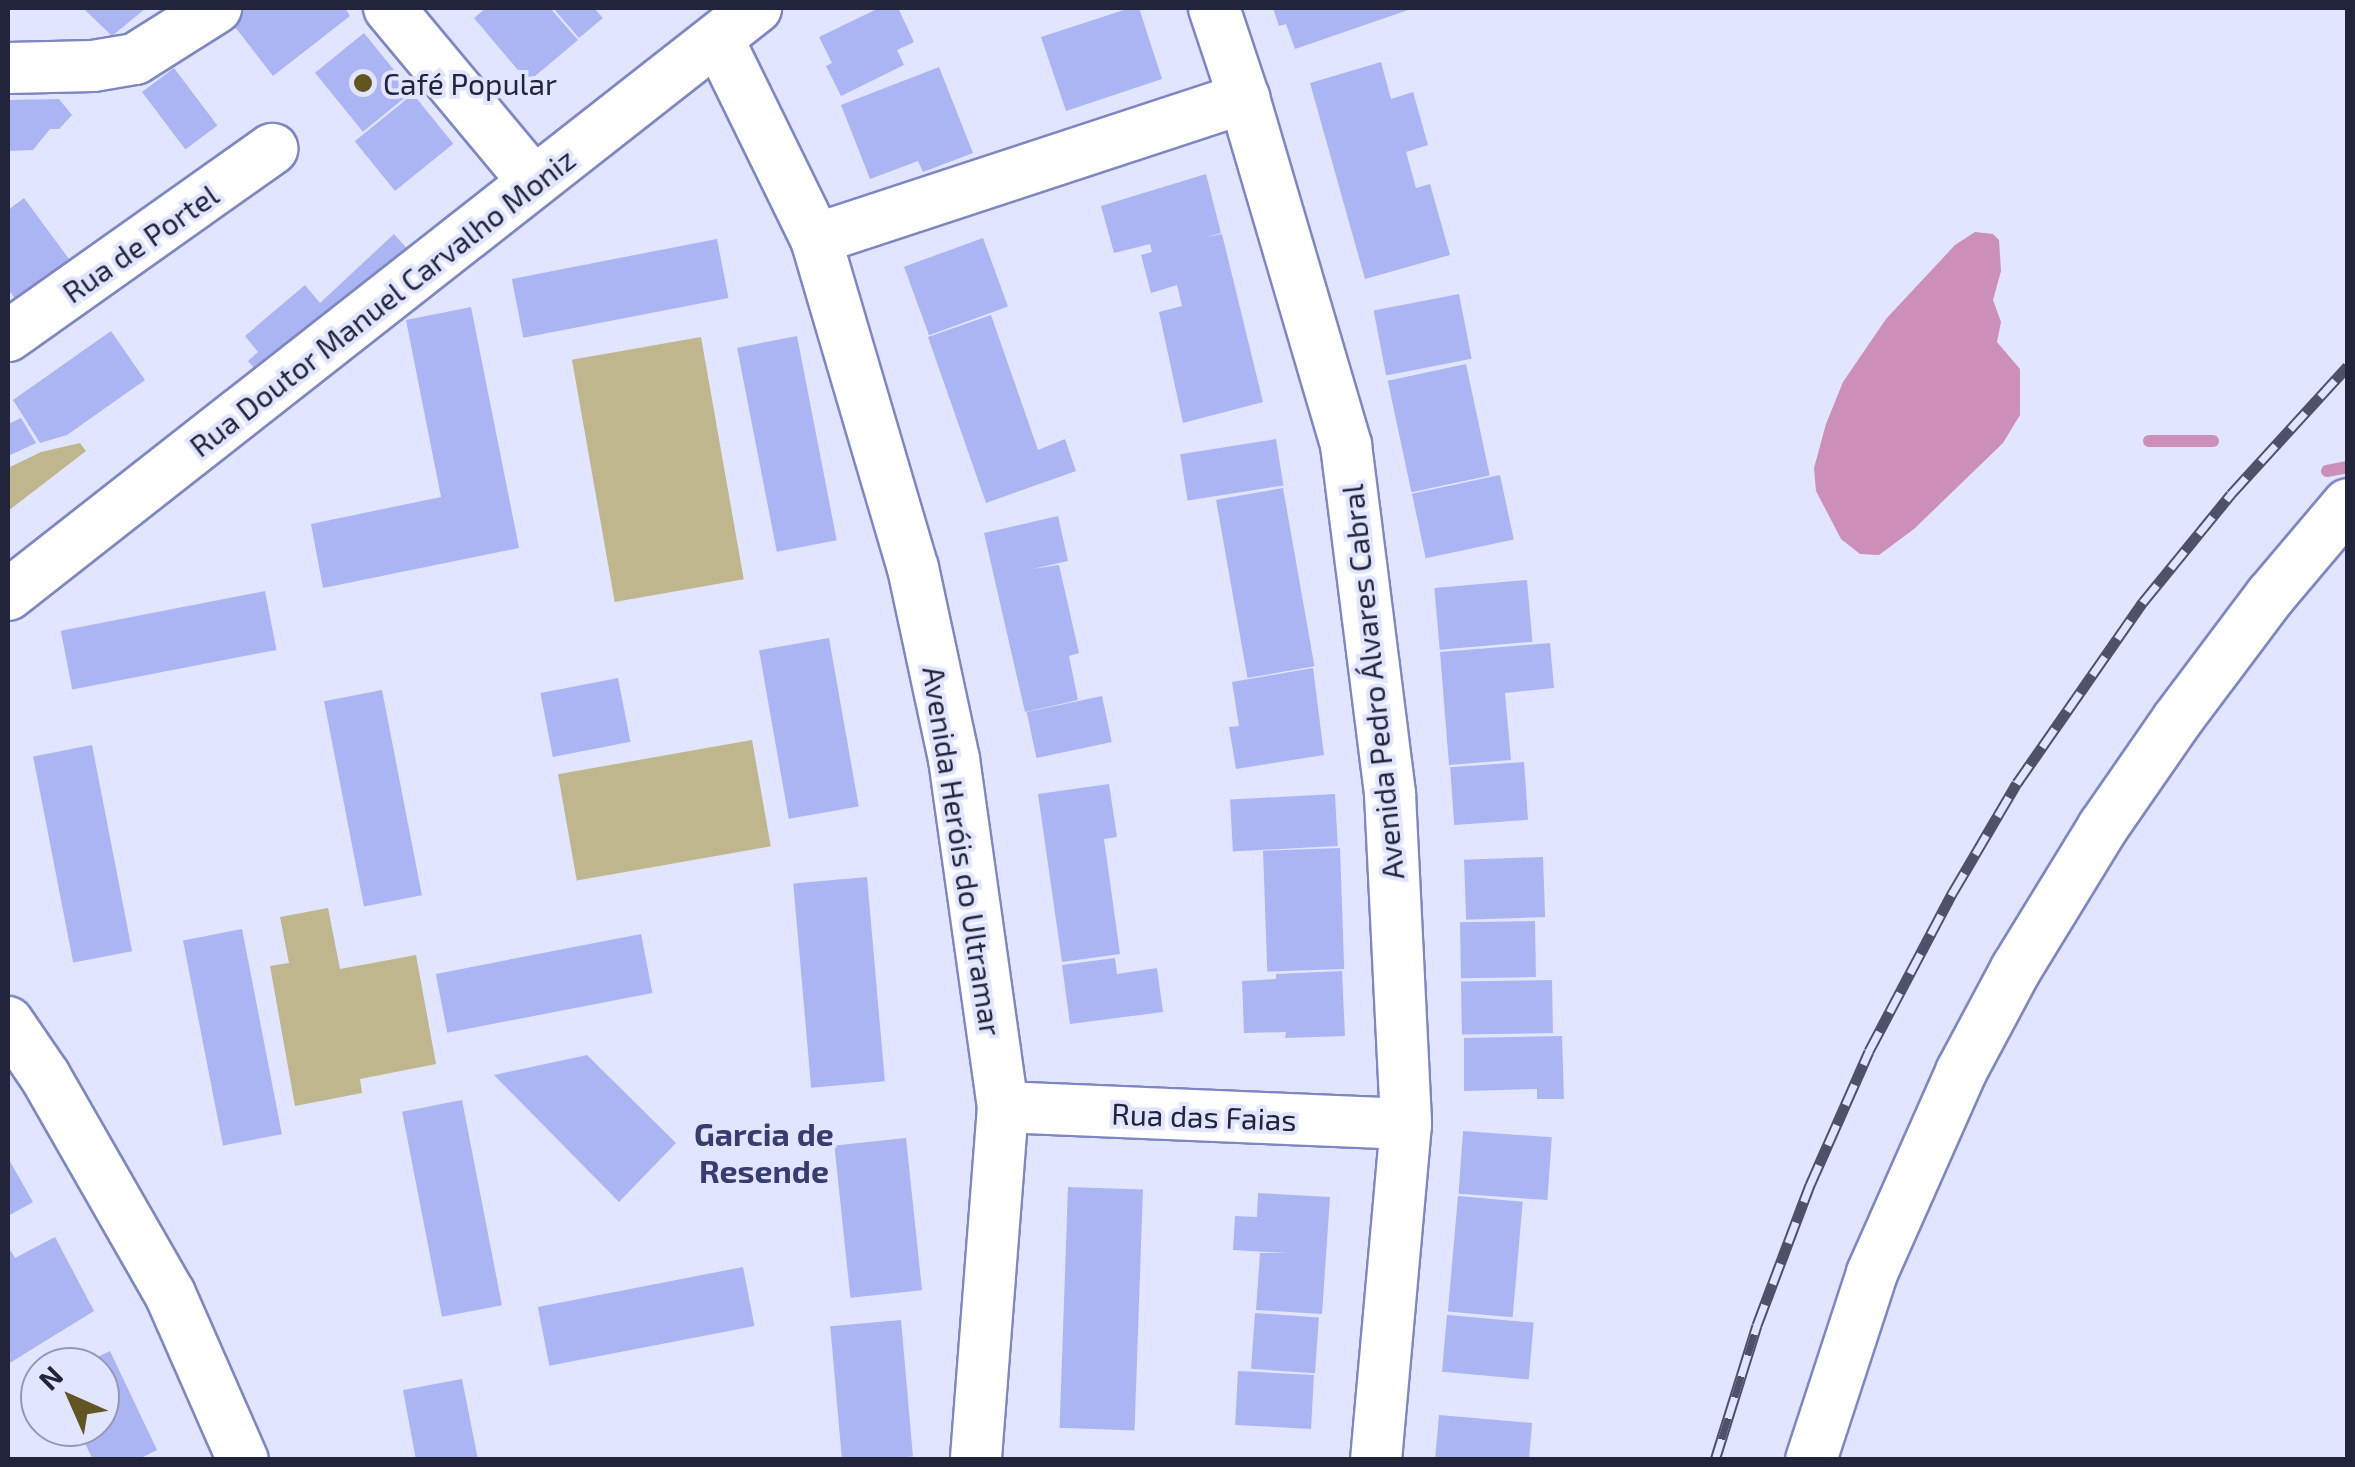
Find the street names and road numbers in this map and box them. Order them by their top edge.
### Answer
street label: Rua Doutor Manuel Carvalho Moniz [182,140,582,464]
street label: Rua de Portel [55,176,225,310]
street label: Avenida Pedro Álvares Cabral [1333,482,1411,882]
street label: Avenida Heróis do Ultramar [916,664,1010,1038]
street label: Rua das Faias [1111,1095,1297,1137]

